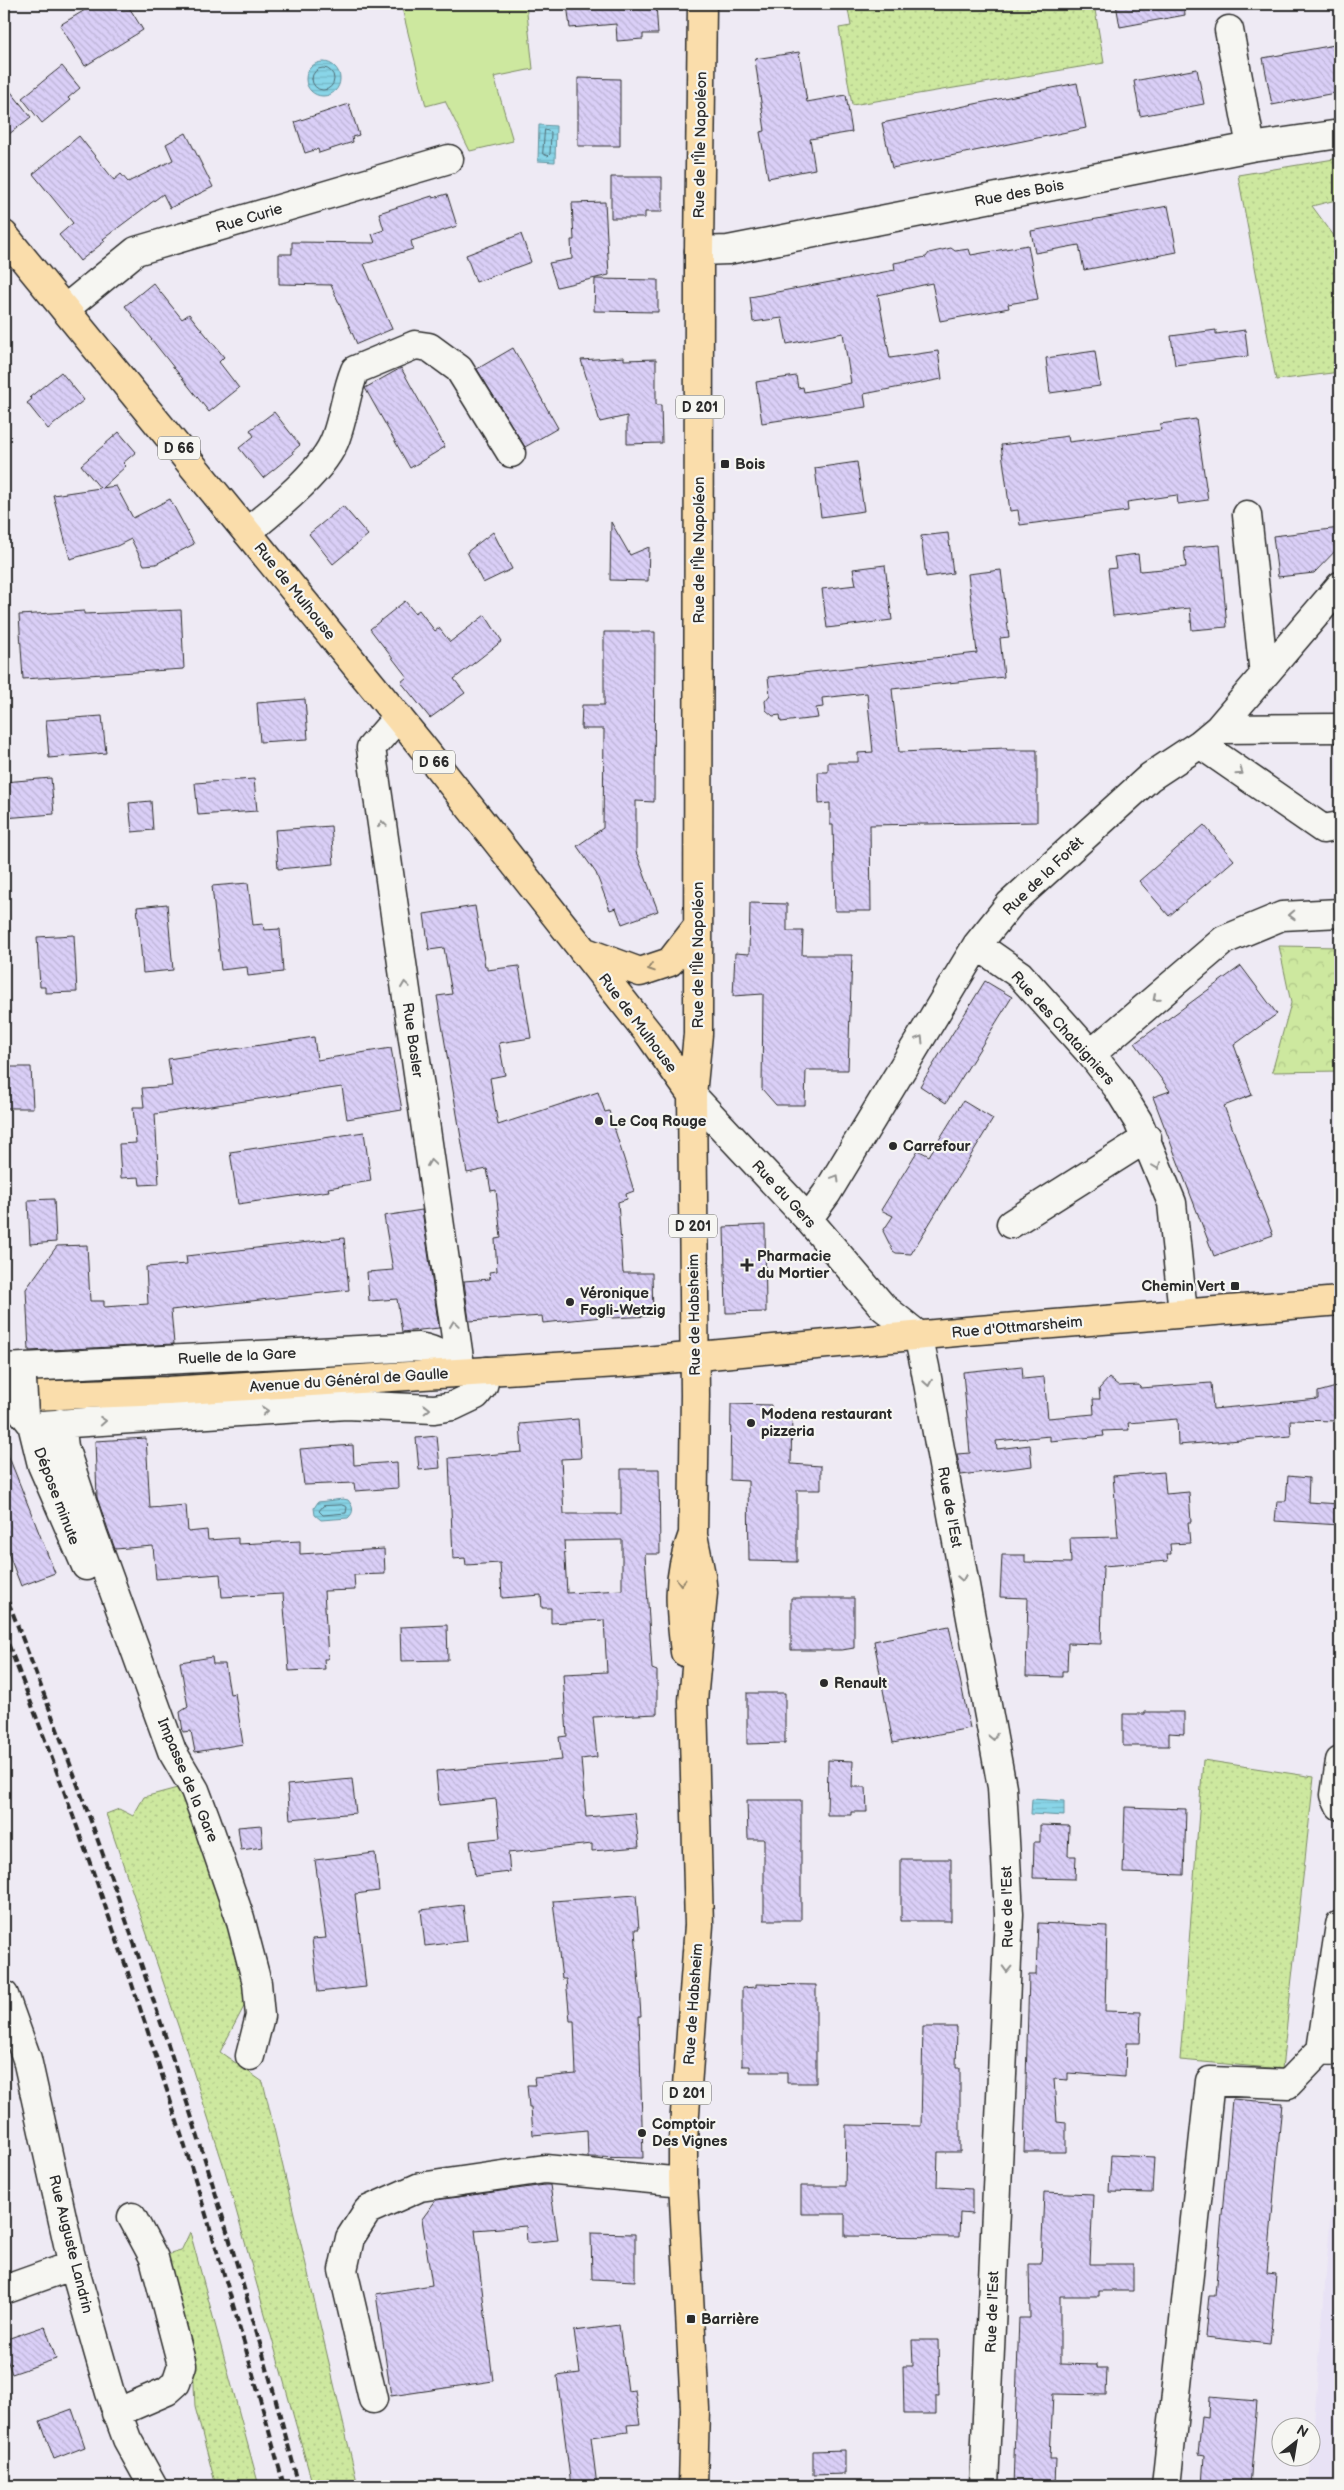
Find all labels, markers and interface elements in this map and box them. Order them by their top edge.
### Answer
street label: Rue de l'Île Napoléon [690,71,711,219]
street label: Rue des Bois [973,175,1066,211]
street label: Rue Curie [213,199,285,238]
road number: D 201 [676,396,724,418]
road number: D 66 [158,436,200,459]
place label: Bois [735,455,765,474]
marker: Bois [719,458,731,470]
street label: Rue de l'Île Napoléon [690,477,709,623]
street label: Rue de Mulhouse [250,539,340,644]
road number: D 66 [413,750,455,774]
one-way arrow [1234,766,1244,775]
one-way arrow [377,820,388,828]
street label: Rue de la Forêt [999,833,1088,920]
street label: Rue de l'Île Napoléon [689,882,708,1028]
one-way arrow [1287,910,1295,920]
one-way arrow [647,962,655,972]
street label: Rue des Chataigniers [1006,967,1119,1090]
street label: Rue de Mulhouse [594,970,681,1077]
one-way arrow [400,981,411,989]
one-way arrow [1152,993,1161,1002]
street label: Rue Basler [398,1001,427,1079]
one-way arrow [913,1036,923,1045]
place label: Le Coq Rouge [609,1112,707,1131]
marker: Le Coq Rouge [593,1115,605,1127]
place label: Carrefour [903,1137,972,1156]
marker: Carrefour [887,1140,899,1152]
street label: Rue du Gers [747,1156,820,1233]
one-way arrow [426,1159,437,1167]
one-way arrow [1151,1161,1162,1170]
one-way arrow [829,1175,839,1184]
road number: D 201 [669,1214,717,1238]
place label: Pharmacie du Mortier [757,1247,831,1283]
street label: Rue de Habsheim [684,1254,705,1376]
marker: Pharmacie du Mortier [741,1259,753,1271]
place label: Chemin Vert [1141,1277,1225,1296]
marker: Chemin Vert [1229,1280,1241,1292]
place label: Véronique Fogli-Wetzig [580,1284,666,1320]
marker: Véronique Fogli-Wetzig [564,1296,576,1308]
street label: Rue d'Ottmarsheim [951,1312,1083,1343]
one-way arrow [449,1320,460,1328]
street label: Ruelle de la Gare [177,1344,297,1369]
street label: Avenue du Général de Gaulle [249,1364,449,1397]
one-way arrow [923,1379,933,1387]
one-way arrow [424,1404,431,1414]
one-way arrow [261,1405,269,1416]
place label: Modena restaurant pizzeria [761,1405,892,1441]
one-way arrow [99,1415,107,1426]
marker: Modena restaurant pizzeria [745,1417,757,1429]
street label: Dépose minute [29,1445,84,1548]
street label: Rue de l'Est [933,1465,966,1550]
one-way arrow [957,1573,967,1582]
one-way arrow [676,1578,686,1586]
place label: Renault [834,1674,887,1693]
marker: Renault [818,1677,830,1689]
street label: Impasse de la Gare [153,1715,222,1845]
one-way arrow [987,1733,997,1742]
street label: Rue de l'Est [997,1865,1018,1948]
street label: Rue de Habsheim [680,1943,707,2066]
one-way arrow [1001,1965,1012,1973]
road number: D 201 [663,2082,711,2104]
place label: Comptoir Des Vignes [652,2115,727,2151]
marker: Comptoir Des Vignes [636,2127,648,2139]
street label: Rue Auguste Landrin [44,2173,97,2315]
street label: Rue de l'Est [982,2270,1003,2353]
place label: Barrière [701,2310,759,2329]
marker: Barrière [685,2313,697,2325]
north arrow [1272,2418,1322,2468]
text: N [1294,2421,1311,2441]

